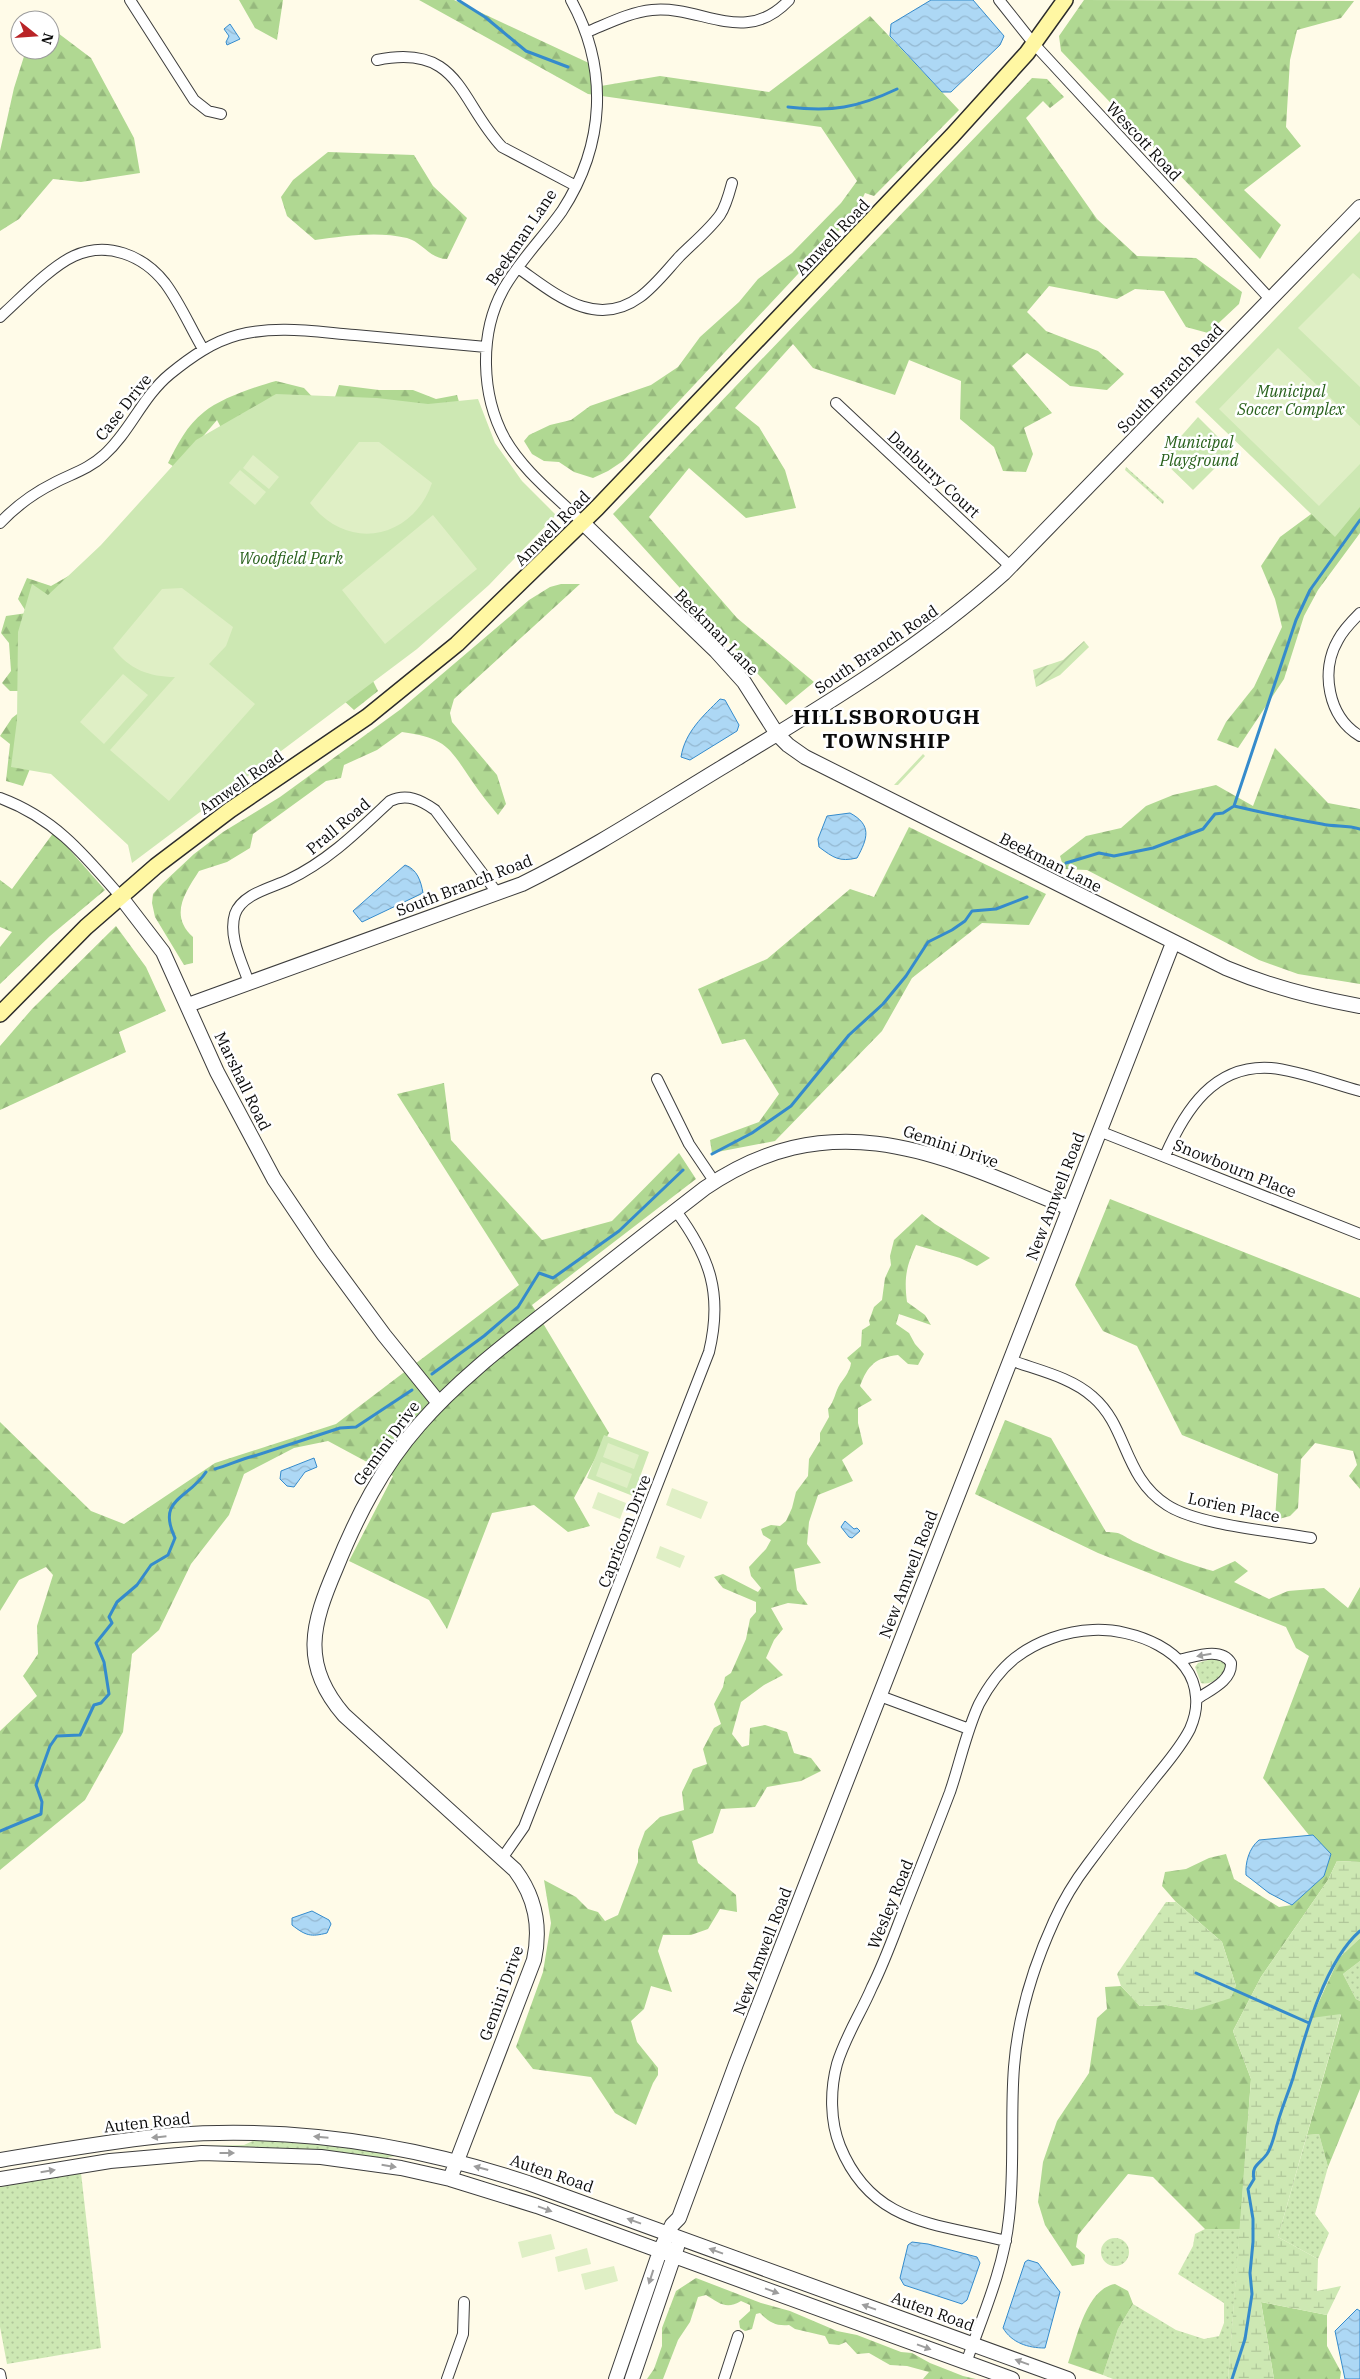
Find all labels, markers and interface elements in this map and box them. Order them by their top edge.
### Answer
north arrow [10,10,60,60]
text: N [37,31,58,47]
street label: Wescott Road [1102,97,1186,185]
street label: Beekman Lane [481,185,561,289]
street label: Amwell Road [791,194,874,279]
street label: South Branch Road [1113,319,1228,437]
street label: Case Drive [91,370,155,444]
park label: Municipal Soccer Complex [1236,381,1346,419]
street label: Danburry Court [884,426,984,522]
park label: Municipal Playground [1159,432,1239,470]
street label: Amwell Road [510,486,594,570]
park label: Woodfield Park [239,548,344,568]
street label: Beekman Lane [671,585,763,679]
street label: South Branch Road [810,600,942,698]
district label: HILLSBOROUGH TOWNSHIP [793,702,981,754]
street label: Amwell Road [195,745,287,818]
street label: Prall Road [302,793,374,858]
street label: Beekman Lane [996,828,1106,896]
street label: South Branch Road [393,850,535,920]
street label: Marshall Road [210,1028,276,1134]
street label: Gemini Drive [901,1120,1001,1172]
street label: New Amwell Road [1021,1129,1089,1263]
street label: Snowbourn Place [1171,1134,1299,1202]
street label: Gemini Drive [349,1397,423,1489]
street label: Capricorn Drive [593,1472,655,1590]
street label: Lorien Place [1186,1488,1282,1526]
street label: New Amwell Road [874,1507,942,1641]
one-way arrow [1196,1652,1212,1660]
street label: Wesley Road [863,1856,917,1952]
street label: New Amwell Road [728,1884,796,2018]
street label: Gemini Drive [475,1943,527,2043]
street label: Auten Road [103,2107,192,2136]
one-way arrow [151,2133,167,2141]
one-way arrow [313,2133,329,2141]
one-way arrow [219,2149,235,2157]
street label: Auten Road [508,2149,597,2197]
one-way arrow [381,2162,397,2170]
one-way arrow [473,2163,488,2171]
one-way arrow [40,2167,56,2175]
one-way arrow [538,2205,553,2213]
one-way arrow [626,2217,641,2225]
one-way arrow [709,2247,724,2254]
one-way arrow [647,2270,655,2285]
street label: Auten Road [889,2287,977,2335]
one-way arrow [764,2288,779,2295]
one-way arrow [861,2303,876,2311]
one-way arrow [917,2344,932,2351]
one-way arrow [1014,2358,1029,2366]

